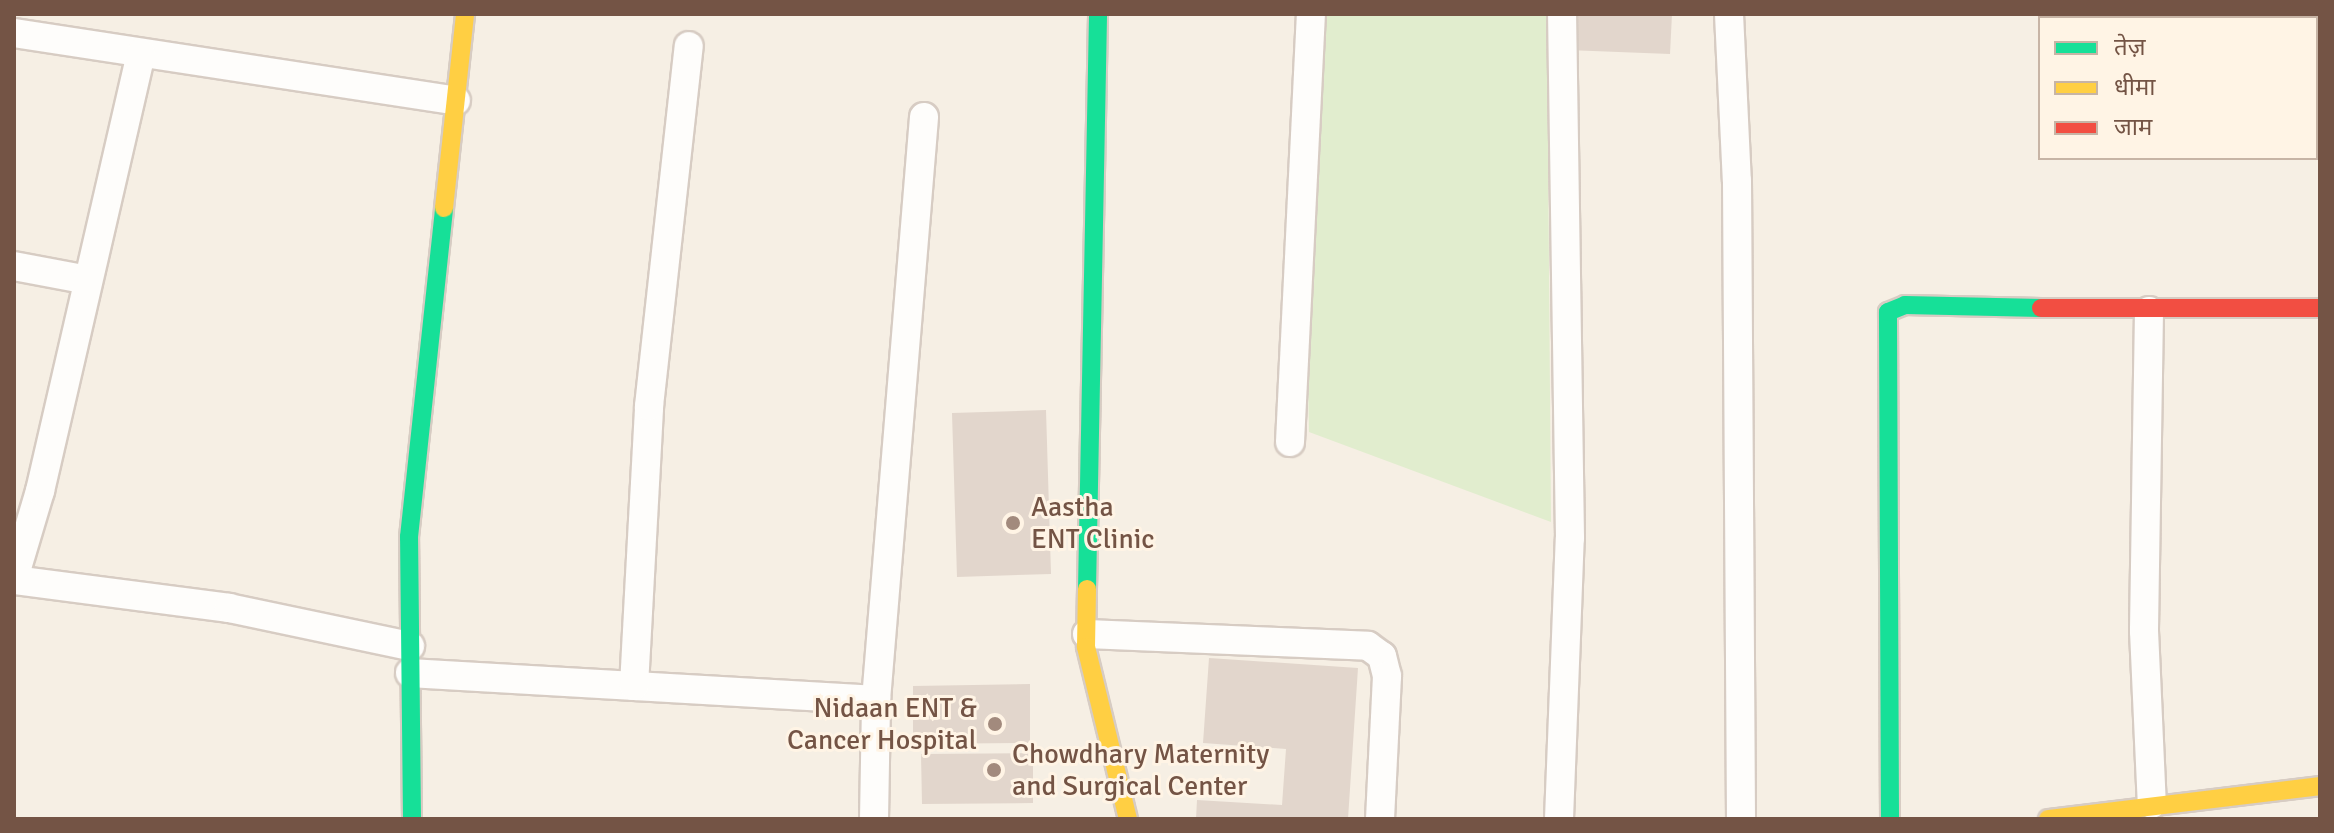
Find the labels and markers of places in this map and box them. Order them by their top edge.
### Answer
place label: Aastha ENT Clinic [1031,490,1154,556]
marker: Aastha ENT Clinic [1002,512,1024,534]
place label: Nidaan ENT & Cancer Hospital [787,691,977,757]
marker: Nidaan ENT & Cancer Hospital [984,713,1006,735]
place label: Chowdhary Maternity and Surgical Center [1012,737,1269,803]
marker: Chowdhary Maternity and Surgical Center [983,759,1005,781]

